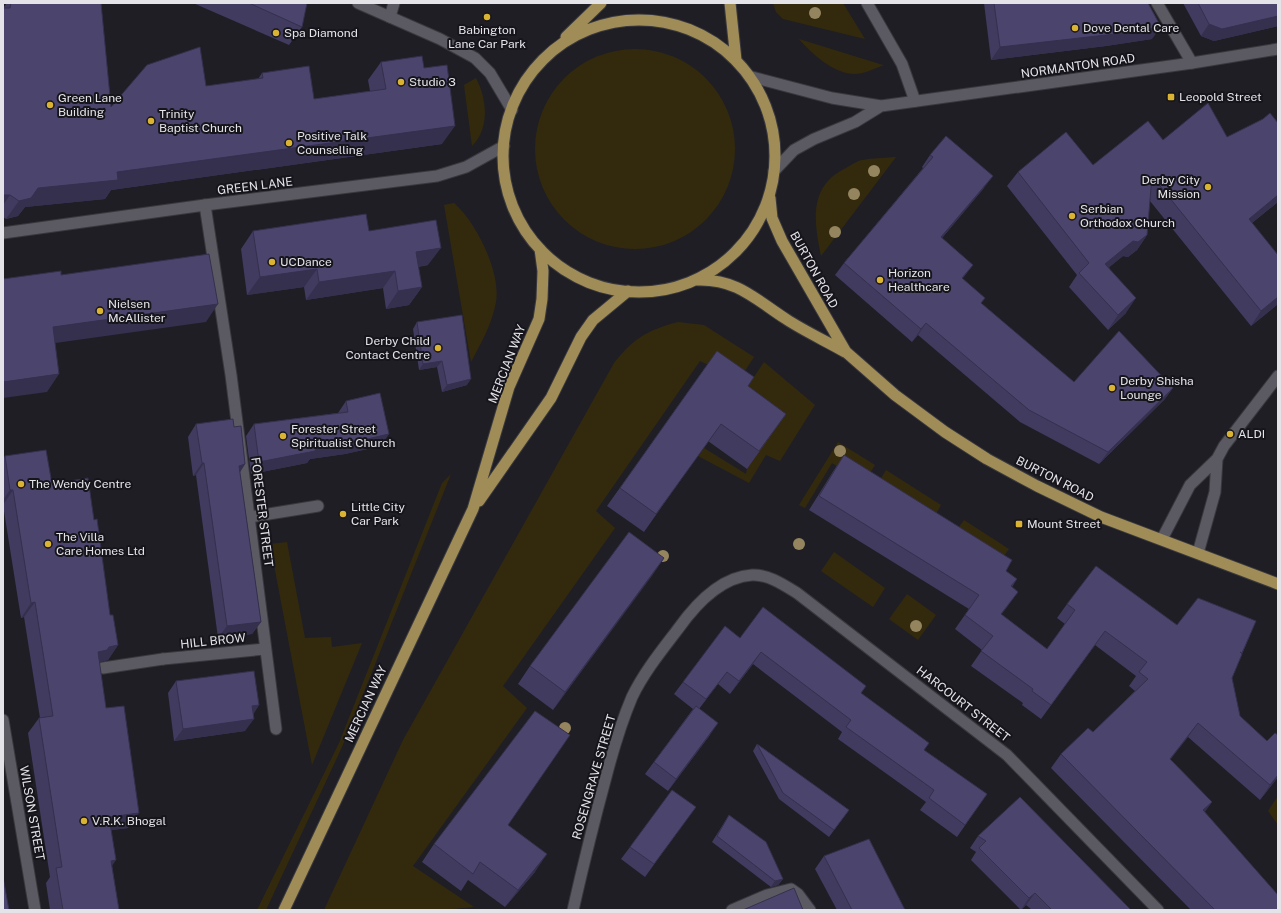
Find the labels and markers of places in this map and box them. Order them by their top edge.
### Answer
marker: Babington Lane Car Park [482,12,492,22]
place label: Dove Dental Care [1083,21,1180,35]
place label: Babington Lane Car Park [448,23,526,51]
marker: Dove Dental Care [1070,23,1080,33]
place label: Spa Diamond [284,26,358,40]
marker: Spa Diamond [271,28,281,38]
place label: Studio 3 [409,75,456,89]
marker: Studio 3 [396,77,406,87]
place label: Leopold Street [1179,90,1262,104]
place label: Green Lane Building [58,91,122,119]
marker: Leopold Street [1166,92,1176,102]
marker: Green Lane Building [45,100,55,110]
place label: Trinity Baptist Church [159,107,242,135]
marker: Trinity Baptist Church [146,116,156,126]
place label: Positive Talk Counselling [297,129,367,157]
marker: Positive Talk Counselling [284,138,294,148]
place label: Derby City Mission [1141,173,1201,201]
marker: Derby City Mission [1203,182,1213,192]
place label: Serbian Orthodox Church [1080,202,1175,230]
marker: Serbian Orthodox Church [1067,211,1077,221]
place label: UCDance [280,255,332,269]
marker: UCDance [267,257,277,267]
place label: Horizon Healthcare [888,266,950,294]
marker: Horizon Healthcare [875,275,885,285]
place label: Nielsen McAllister [108,297,166,325]
marker: Nielsen McAllister [95,306,105,316]
place label: Derby Child Contact Centre [345,334,430,362]
marker: Derby Child Contact Centre [433,343,443,353]
place label: Derby Shisha Lounge [1120,374,1194,402]
marker: Derby Shisha Lounge [1107,383,1117,393]
place label: Forester Street Spiritualist Church [291,422,395,450]
place label: ALDI [1238,427,1265,441]
marker: ALDI [1225,429,1235,439]
marker: Forester Street Spiritualist Church [278,431,288,441]
place label: The Wendy Centre [29,477,131,491]
marker: The Wendy Centre [16,479,26,489]
place label: Little City Car Park [351,500,406,528]
marker: Little City Car Park [338,509,348,519]
place label: Mount Street [1027,517,1101,531]
marker: Mount Street [1014,519,1024,529]
place label: The Villa Care Homes Ltd [56,530,145,558]
marker: The Villa Care Homes Ltd [43,539,53,549]
place label: V.R.K. Bhogal [92,814,166,828]
marker: V.R.K. Bhogal [79,816,89,826]

